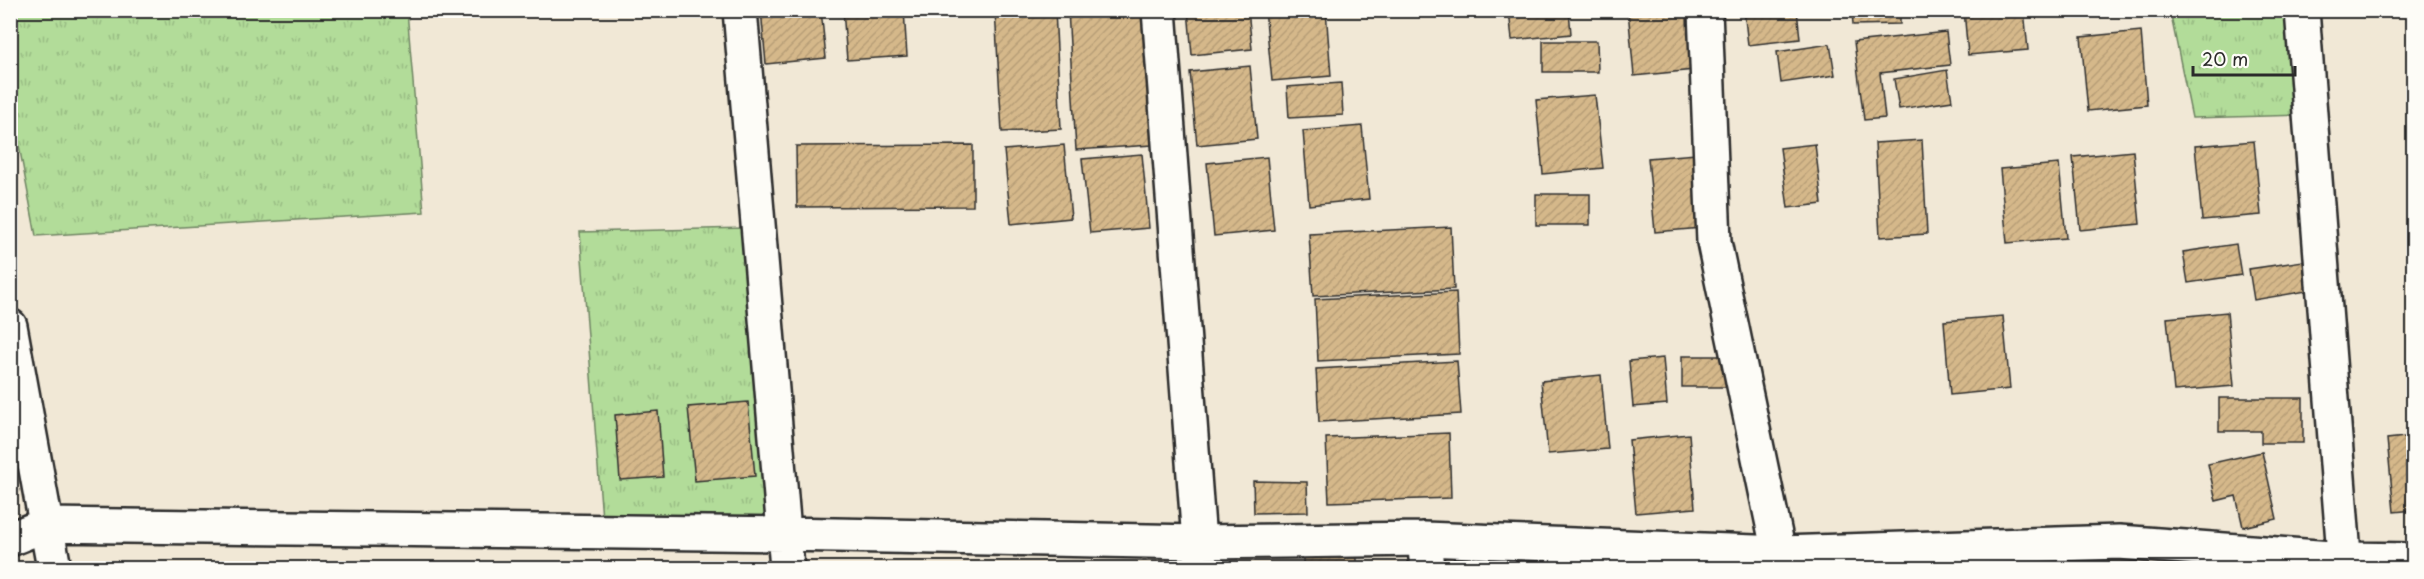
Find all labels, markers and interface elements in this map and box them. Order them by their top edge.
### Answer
scale bar [2193,39,2295,77]
text: 20 m [2202,45,2248,72]

